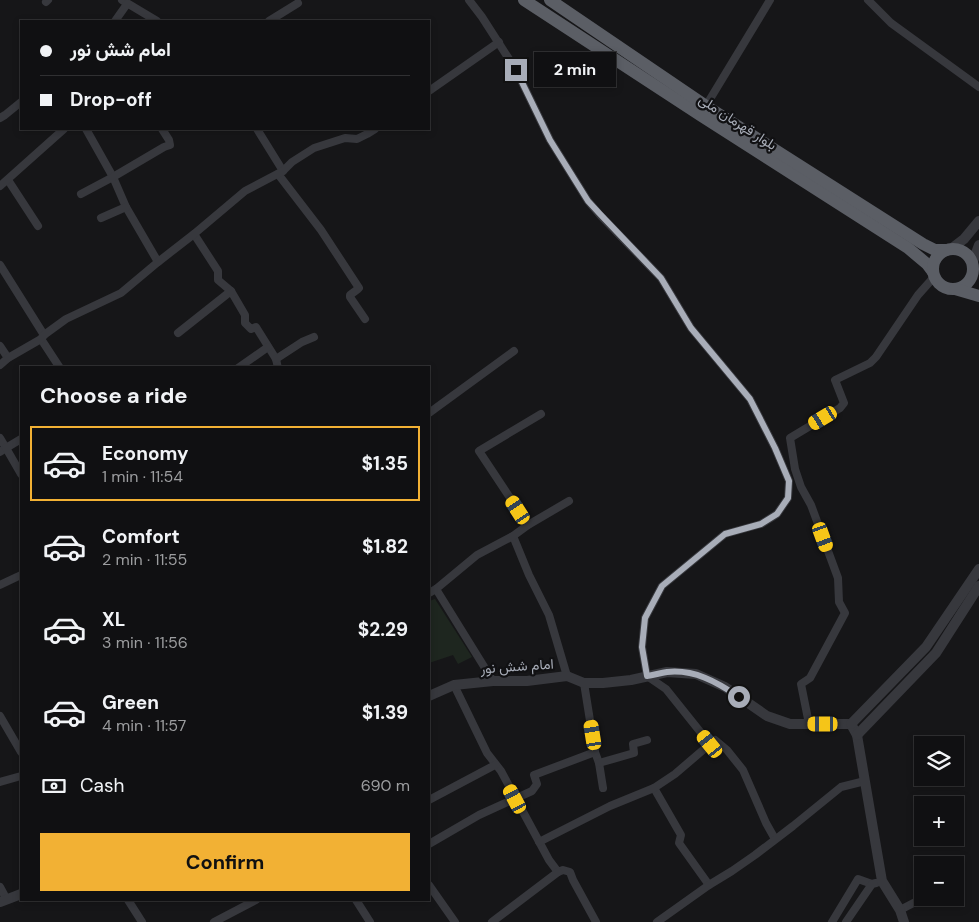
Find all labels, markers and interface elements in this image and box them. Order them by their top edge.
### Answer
text: امام شش نور [70,37,171,62]
callout: 2 min [534,52,616,88]
route end [505,59,527,81]
text: 2 min [554,59,596,80]
text: Drop-off [70,87,152,112]
street label: بلوار قهرمان ملی [696,90,780,154]
text: Choose a ride [40,381,188,410]
car [806,404,839,432]
icon: car [42,441,87,486]
text: Economy [102,441,189,466]
text: $1.35 [362,451,408,476]
text: 1 min · 11:54 [102,466,183,487]
car [503,493,532,527]
car [810,520,835,554]
icon: car [42,524,87,569]
text: Comfort [102,524,180,549]
text: $1.82 [362,534,408,559]
text: 2 min · 11:55 [102,549,187,570]
icon: car [42,607,87,652]
text: XL [102,607,125,632]
text: $2.29 [358,617,408,642]
text: 3 min · 11:56 [102,632,188,653]
street label: امام شش نور [479,654,554,678]
route start [728,686,750,708]
icon: car [42,690,87,735]
text: Green [102,690,159,715]
text: $1.39 [362,700,408,725]
text: 4 min · 11:57 [102,715,186,736]
car [808,717,838,732]
car [583,719,602,751]
car [694,728,725,760]
map controls [914,736,964,906]
button: layers [914,736,964,786]
icon: cash [40,772,68,800]
text: Cash [80,773,124,798]
text: 690 m [361,775,410,796]
car [501,782,528,816]
button: + [914,796,964,846]
button: Confirm [40,833,410,891]
button: − [914,856,964,906]

